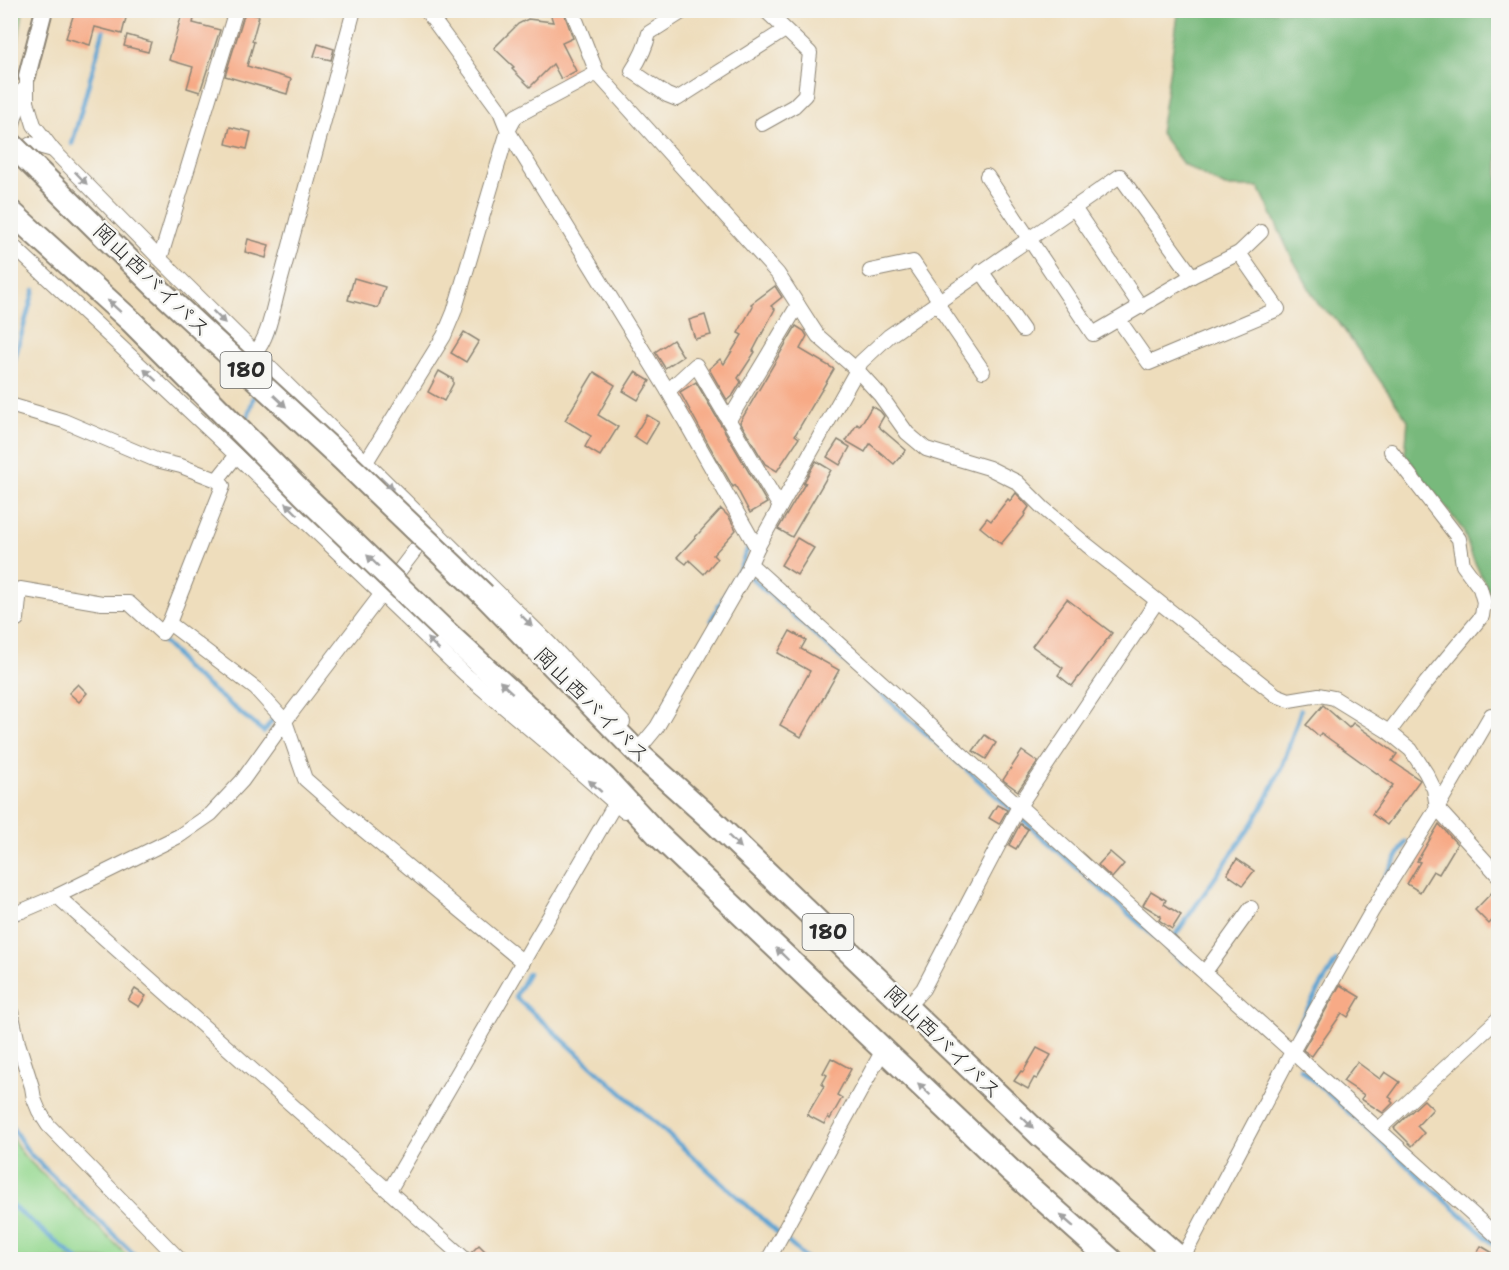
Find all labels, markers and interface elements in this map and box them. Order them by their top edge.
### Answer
one-way arrow [74,171,88,185]
street label: 岡山西バイパス [87,216,217,344]
one-way arrow [107,300,122,313]
one-way arrow [211,309,225,323]
road number: 180 [220,352,272,388]
one-way arrow [143,368,158,382]
one-way arrow [272,394,287,407]
one-way arrow [380,476,394,490]
one-way arrow [285,503,300,516]
one-way arrow [366,554,380,568]
one-way arrow [519,613,533,627]
one-way arrow [426,637,440,651]
street label: 岡山西バイパス [527,640,657,770]
one-way arrow [500,681,514,695]
one-way arrow [588,780,603,793]
one-way arrow [727,835,742,849]
road number: 180 [802,914,854,950]
one-way arrow [775,947,790,961]
street label: 岡山西バイパス [878,978,1008,1106]
one-way arrow [917,1082,931,1096]
one-way arrow [1020,1115,1034,1129]
one-way arrow [1060,1215,1075,1228]

